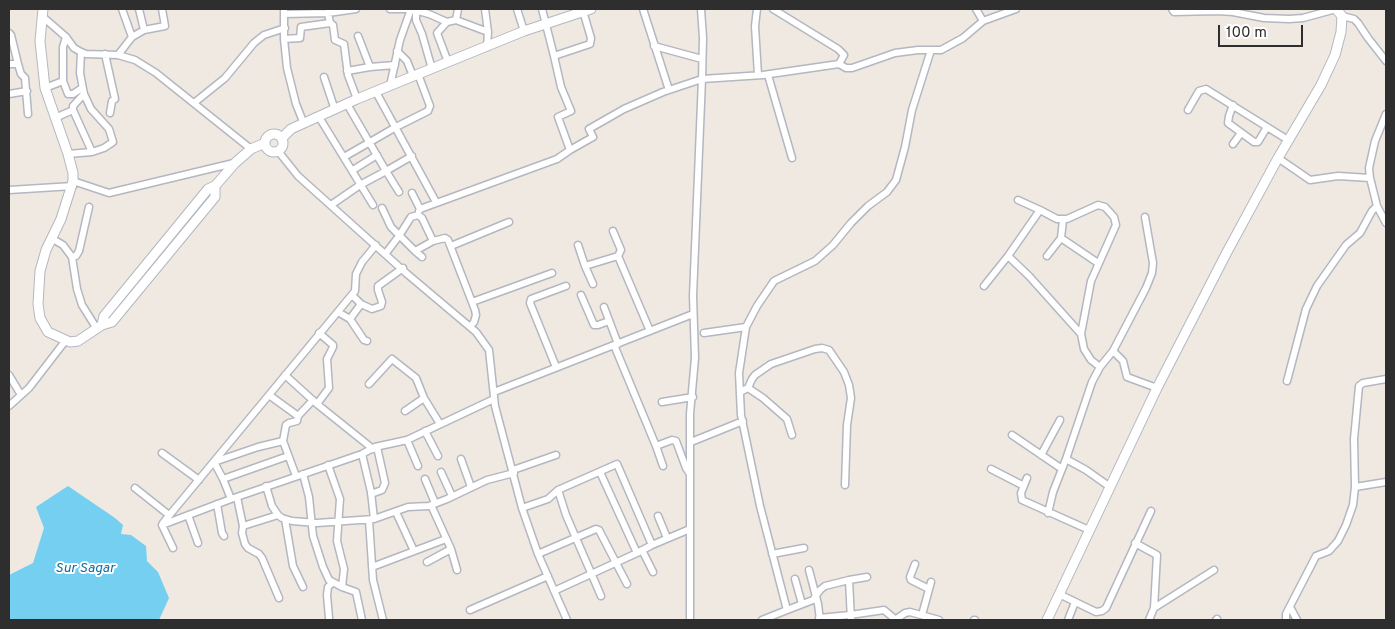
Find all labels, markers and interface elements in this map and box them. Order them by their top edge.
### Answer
scale bar [1220,15,1305,47]
text: 100 m [1226,24,1267,43]
water label: Sur Sagar [55,561,115,577]

